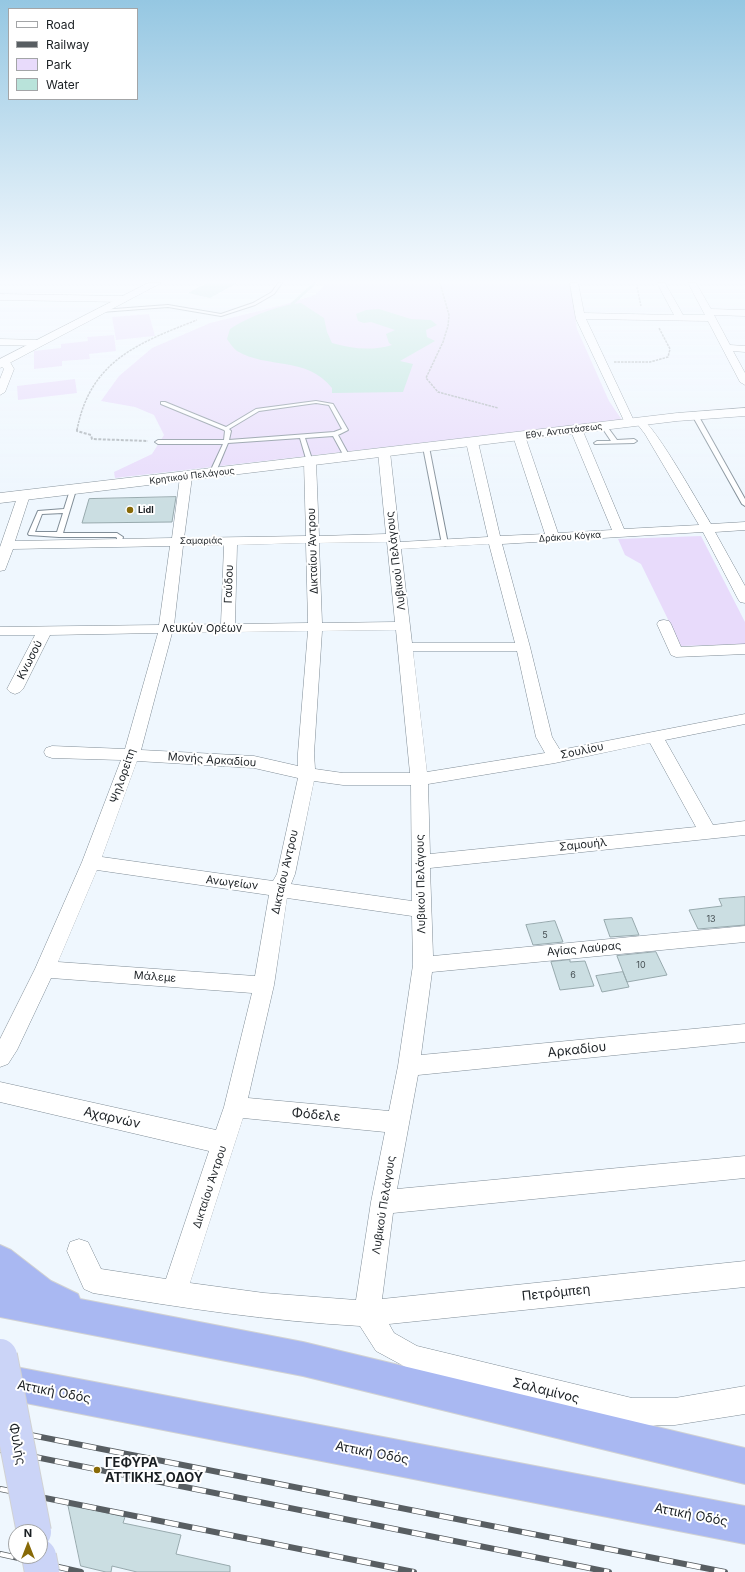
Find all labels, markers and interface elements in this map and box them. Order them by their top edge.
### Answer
legend [8,8,138,100]
text: Road [46,17,75,32]
text: Railway [46,37,89,52]
text: Park [46,57,72,72]
text: Water [46,77,79,92]
street label: Εθν. Αντιστάσεως [525,421,603,441]
street label: Κρητικού Πελάγους [149,465,235,487]
marker: Lidl [125,505,135,515]
place label: Lidl [138,505,154,515]
street label: Δικταίου Άντρου [305,508,321,594]
street label: Λυβικού Πελάγους [383,511,409,611]
street label: Δράκου Κόγκα [538,529,602,545]
street label: Σαμαριάς [180,535,222,547]
street label: Γαύδου [222,564,236,604]
street label: Λευκών Ορέων [162,622,242,636]
street label: Κνωσού [15,638,45,682]
street label: Σουλίου [559,740,605,762]
street label: Ψηλορείτη [107,747,139,805]
street label: Μονής Αρκαδίου [167,750,257,770]
street label: Δικταίου Άντρου [269,828,301,916]
street label: Λυβικού Πελάγους [414,834,428,934]
street label: Σαμουήλ [558,836,608,854]
street label: Ανωγείων [205,873,259,893]
house number: 13 [706,914,716,924]
house number: 5 [542,930,548,940]
street label: Αγίας Λαύρας [546,939,622,959]
house number: 10 [636,960,646,970]
street label: Μάλεμε [133,969,177,985]
house number: 6 [570,970,576,980]
street label: Αρκαδίου [547,1039,607,1061]
street label: Αχαρνών [82,1104,142,1132]
street label: Φόδελε [291,1105,341,1125]
street label: Δικταίου Άντρου [190,1144,230,1230]
street label: Λυβικού Πελάγους [370,1155,398,1255]
street label: Πετρόμπεη [521,1282,591,1304]
street label: Σαλαμίνος [511,1375,581,1407]
street label: Αττική Οδός [16,1377,92,1407]
street label: Φυλής [5,1422,29,1466]
street label: Αττική Οδός [334,1438,410,1468]
place label: ΓΕΦΥΡΑ ΑΤΤΙΚΗΣ ΟΔΟΥ [105,1455,203,1486]
marker: ΓΕΦΥΡΑ ΑΤΤΙΚΗΣ ΟΔΟΥ [92,1465,102,1475]
street label: Αττική Οδός [653,1500,729,1530]
north arrow [8,1524,48,1564]
text: N [24,1526,32,1540]

